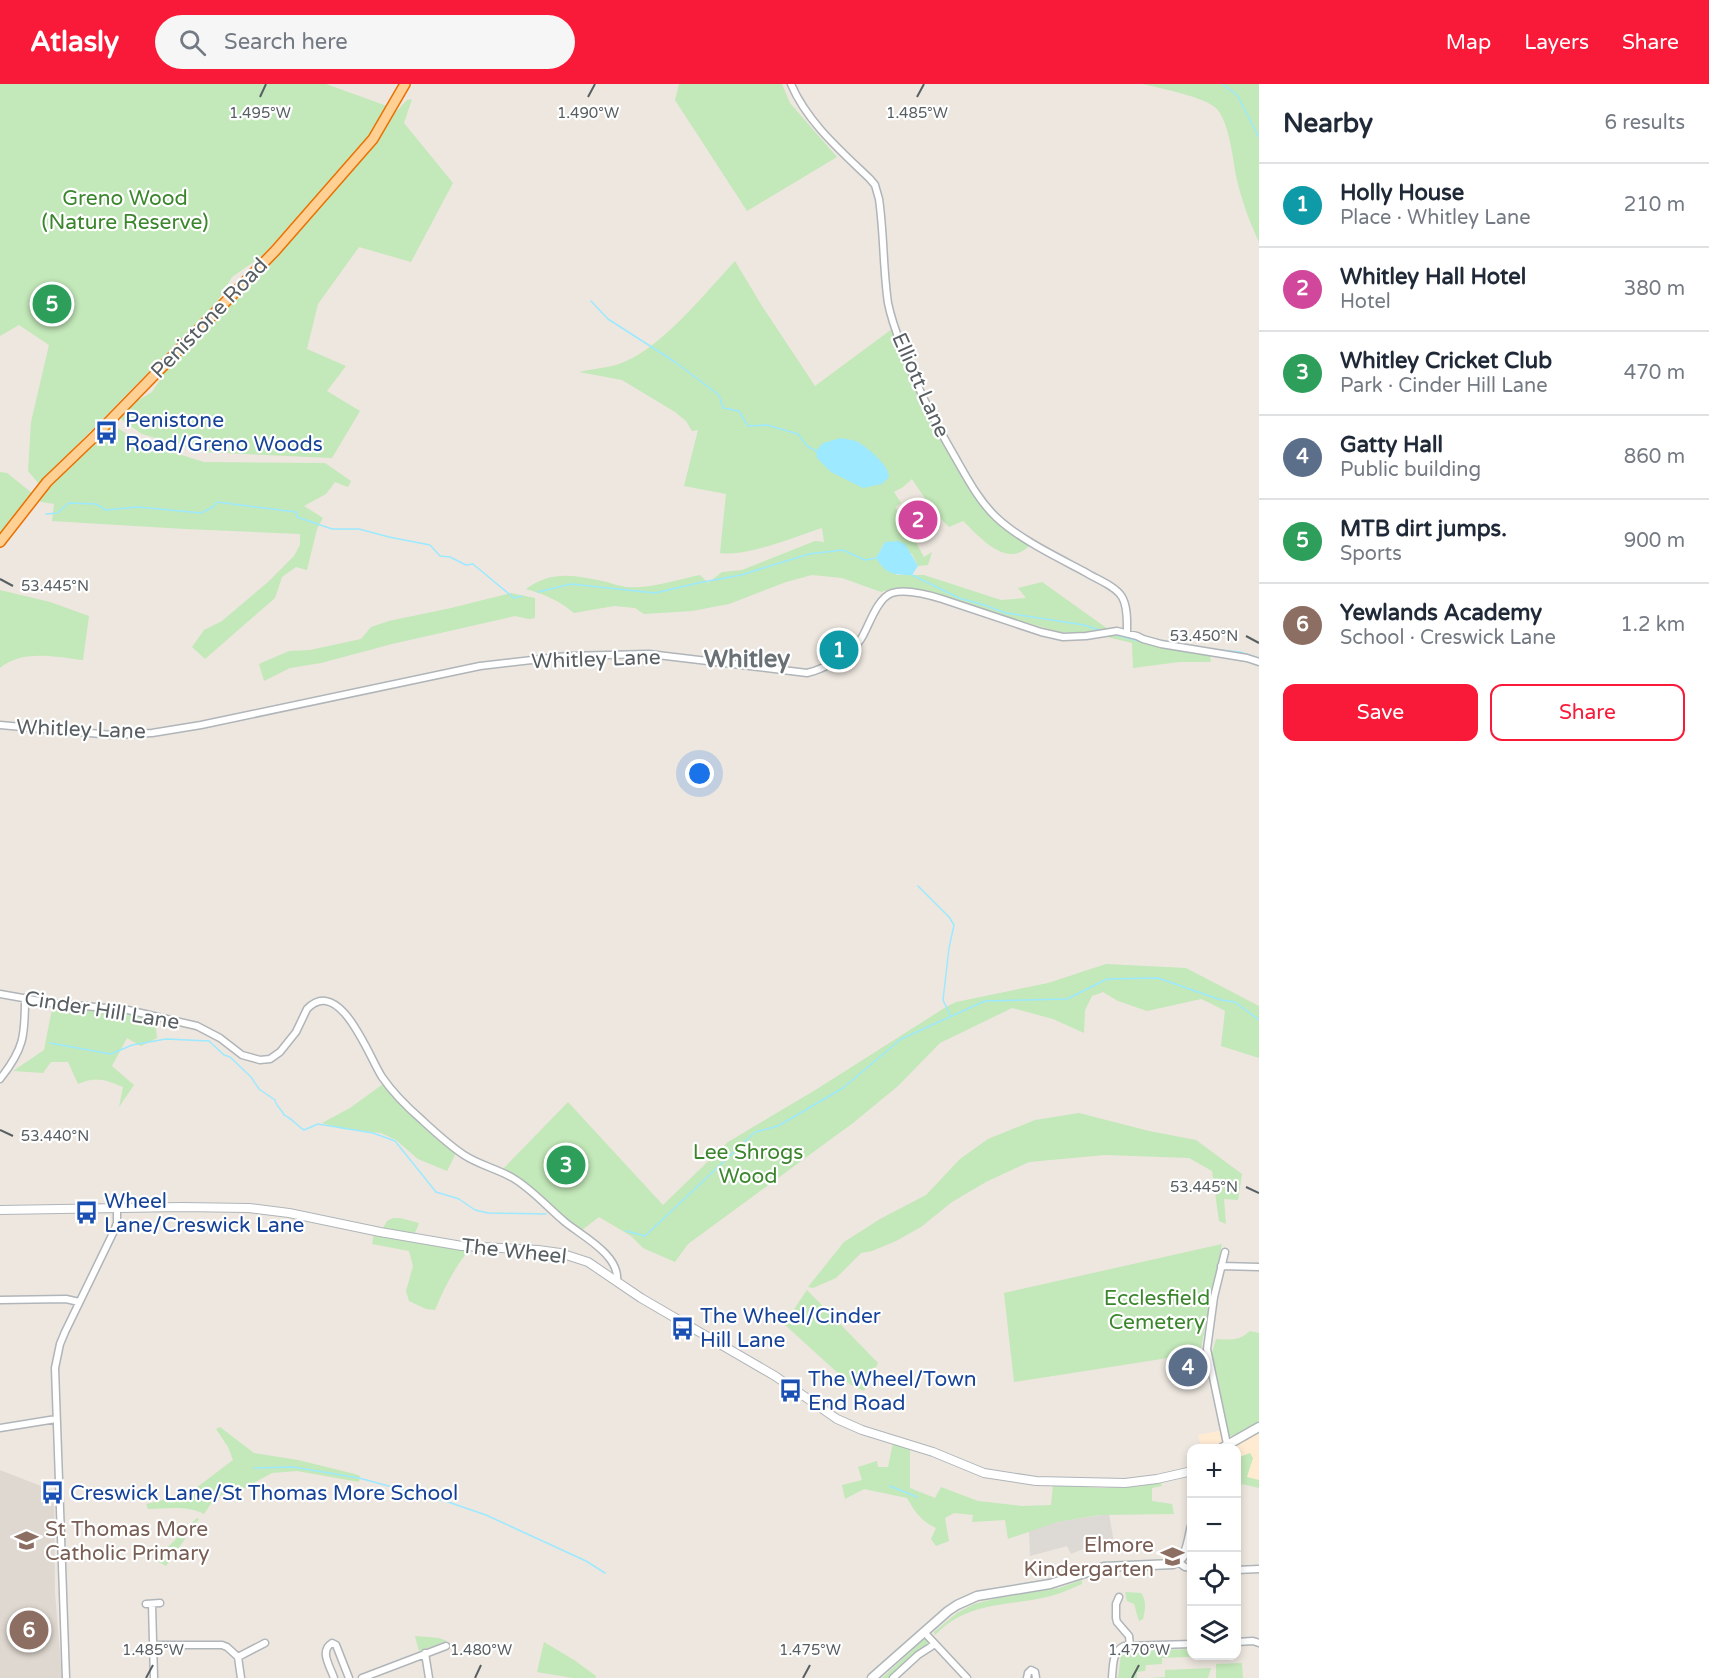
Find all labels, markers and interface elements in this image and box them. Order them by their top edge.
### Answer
search box [155,15,575,69]
text: Atlasly [30,25,119,59]
icon: search [176,26,209,59]
text: Search here [224,29,348,55]
text: Map [1446,30,1491,55]
text: Layers [1524,30,1589,55]
text: Share [1622,30,1679,55]
text: 1.495°W [229,104,291,122]
text: 1.490°W [557,104,619,122]
text: 1.485°W [886,104,948,122]
text: Nearby [1283,108,1373,139]
text: 6 results [1605,111,1685,135]
text: Holly House [1340,180,1464,206]
park label: Greno Wood (Nature Reserve) [41,186,209,235]
text: 1 [1296,193,1309,217]
text: 210 m [1624,193,1685,217]
text: Place · Whitley Lane [1340,206,1530,230]
street label: Penistone Road [146,253,273,384]
text: Whitley Hall Hotel [1340,264,1526,290]
text: 2 [1296,277,1309,301]
text: 380 m [1624,277,1685,301]
pin: 5 [32,282,72,326]
text: Hotel [1340,290,1391,314]
street label: Elliott Lane [886,329,955,441]
text: Whitley Cricket Club [1340,348,1552,374]
text: 3 [1296,361,1309,385]
text: 470 m [1624,361,1685,385]
text: Park · Cinder Hill Lane [1340,374,1547,398]
place label: Penistone Road/Greno Woods [125,408,323,457]
bus stop icon: Penistone Road/Greno Woods [94,419,120,445]
text: Gatty Hall [1340,432,1443,458]
text: 4 [1296,445,1309,469]
text: 860 m [1624,445,1685,469]
text: Public building [1340,458,1481,482]
pin: 2 [898,498,938,542]
text: MTB dirt jumps. [1340,516,1507,542]
text: 5 [1296,529,1309,553]
text: 900 m [1624,529,1685,553]
text: Sports [1340,542,1402,566]
text: 53.445°N [21,577,89,595]
text: Yewlands Academy [1340,600,1542,626]
text: 6 [1296,613,1309,637]
text: 1.2 km [1620,613,1685,637]
text: School · Creswick Lane [1340,626,1556,650]
text: 53.450°N [1170,627,1238,645]
pin: 1 [820,628,858,672]
street label: Whitley Lane [531,645,661,674]
district label: Whitley [704,645,790,674]
button: Save [1283,684,1478,741]
button: Share [1490,684,1685,741]
street label: Whitley Lane [16,715,146,744]
your location [685,759,714,788]
street label: Cinder Hill Lane [23,986,181,1035]
text: 53.440°N [21,1127,89,1145]
park label: Lee Shrogs Wood [693,1140,803,1189]
pin: 3 [546,1142,586,1188]
text: 53.445°N [1170,1178,1238,1196]
place label: Wheel Lane/Creswick Lane [104,1189,305,1238]
bus stop icon: Wheel Lane/Creswick Lane [73,1200,99,1226]
street label: The Wheel [460,1234,568,1269]
park label: Ecclesfield Cemetery [1104,1286,1210,1335]
place label: The Wheel/Cinder Hill Lane [700,1304,881,1353]
bus stop icon: The Wheel/Cinder Hill Lane [669,1315,695,1341]
pin: 4 [1168,1344,1208,1390]
place label: The Wheel/Town End Road [808,1367,977,1416]
bus stop icon: The Wheel/Town End Road [777,1378,803,1404]
map controls [1187,1444,1241,1660]
button: + [1187,1444,1241,1498]
bus stop icon: Creswick Lane/St Thomas More School [39,1480,65,1506]
place label: Creswick Lane/St Thomas More School [70,1481,458,1506]
button: − [1187,1498,1241,1552]
place label: St Thomas More Catholic Primary [45,1517,209,1566]
school or university icon: St Thomas More Catholic Primary [14,1528,40,1554]
place label: Elmore Kindergarten [1023,1533,1154,1582]
school or university icon: Elmore Kindergarten [1159,1544,1185,1570]
button: locate [1187,1552,1241,1606]
button: layers [1187,1606,1241,1660]
pin: 6 [9,1608,48,1652]
text: 1.485°W [122,1641,184,1659]
text: 1.480°W [450,1641,512,1659]
text: 1.475°W [779,1641,841,1659]
text: 1.470°W [1108,1641,1170,1659]

